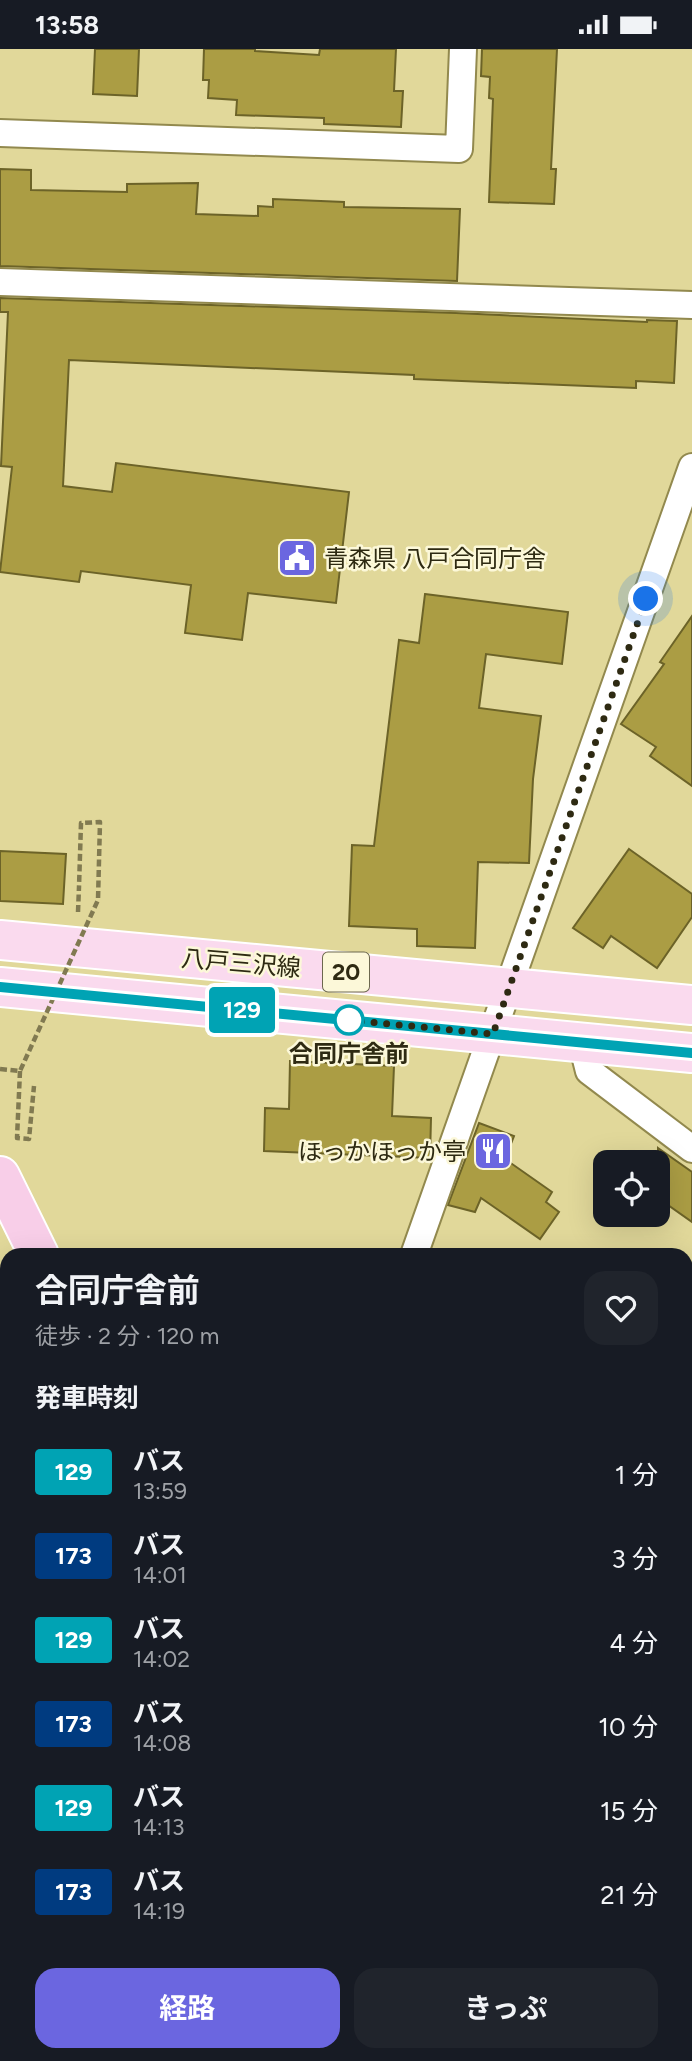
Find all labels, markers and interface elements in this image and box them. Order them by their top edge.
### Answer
text: 13:58 [35,9,99,41]
public building icon: 青森県 八戸合同庁舎 [276,537,318,579]
place label: 青森県 八戸合同庁舎 [324,544,546,573]
your location [628,581,663,616]
street label: 八戸三沢線 [180,943,302,983]
road number: 20 [323,953,369,991]
line badge: 129 [202,987,282,1033]
text: 129 [223,995,261,1024]
marker: 合同庁舎前 [334,1005,364,1035]
place label: 合同庁舎前 [289,1039,409,1068]
restaurant icon: ほっかほっか亭 [472,1130,514,1172]
place label: ほっかほっか亭 [298,1137,466,1166]
map controls [593,1150,670,1227]
button: locate [593,1150,670,1227]
text: 合同庁舎前 [35,1271,200,1310]
button: heart [584,1271,658,1345]
text: 徒歩 · 2 分 · 120 m [35,1322,219,1350]
text: 発車時刻 [35,1382,139,1414]
text: バス [133,1445,185,1477]
text: 129 [55,1457,92,1486]
text: 1 分 [615,1459,658,1491]
text: 13:59 [133,1477,187,1505]
text: バス [133,1529,185,1561]
text: 173 [55,1541,92,1570]
text: 3 分 [611,1543,658,1575]
text: 14:01 [133,1561,187,1589]
text: バス [133,1613,185,1645]
text: 129 [55,1625,92,1654]
text: 4 分 [609,1627,658,1659]
text: 14:02 [133,1645,190,1673]
text: バス [133,1697,185,1729]
text: 173 [55,1709,92,1738]
text: 10 分 [598,1711,658,1743]
text: 14:08 [133,1729,191,1757]
text: バス [133,1781,185,1813]
text: 129 [55,1793,92,1822]
text: 15 分 [600,1795,658,1827]
text: 14:13 [133,1813,185,1841]
text: バス [133,1865,185,1897]
text: 173 [55,1877,92,1906]
text: 21 分 [600,1879,658,1911]
text: 14:19 [133,1897,185,1925]
button: 経路 [35,1968,340,2048]
button: きっぷ [354,1968,658,2048]

